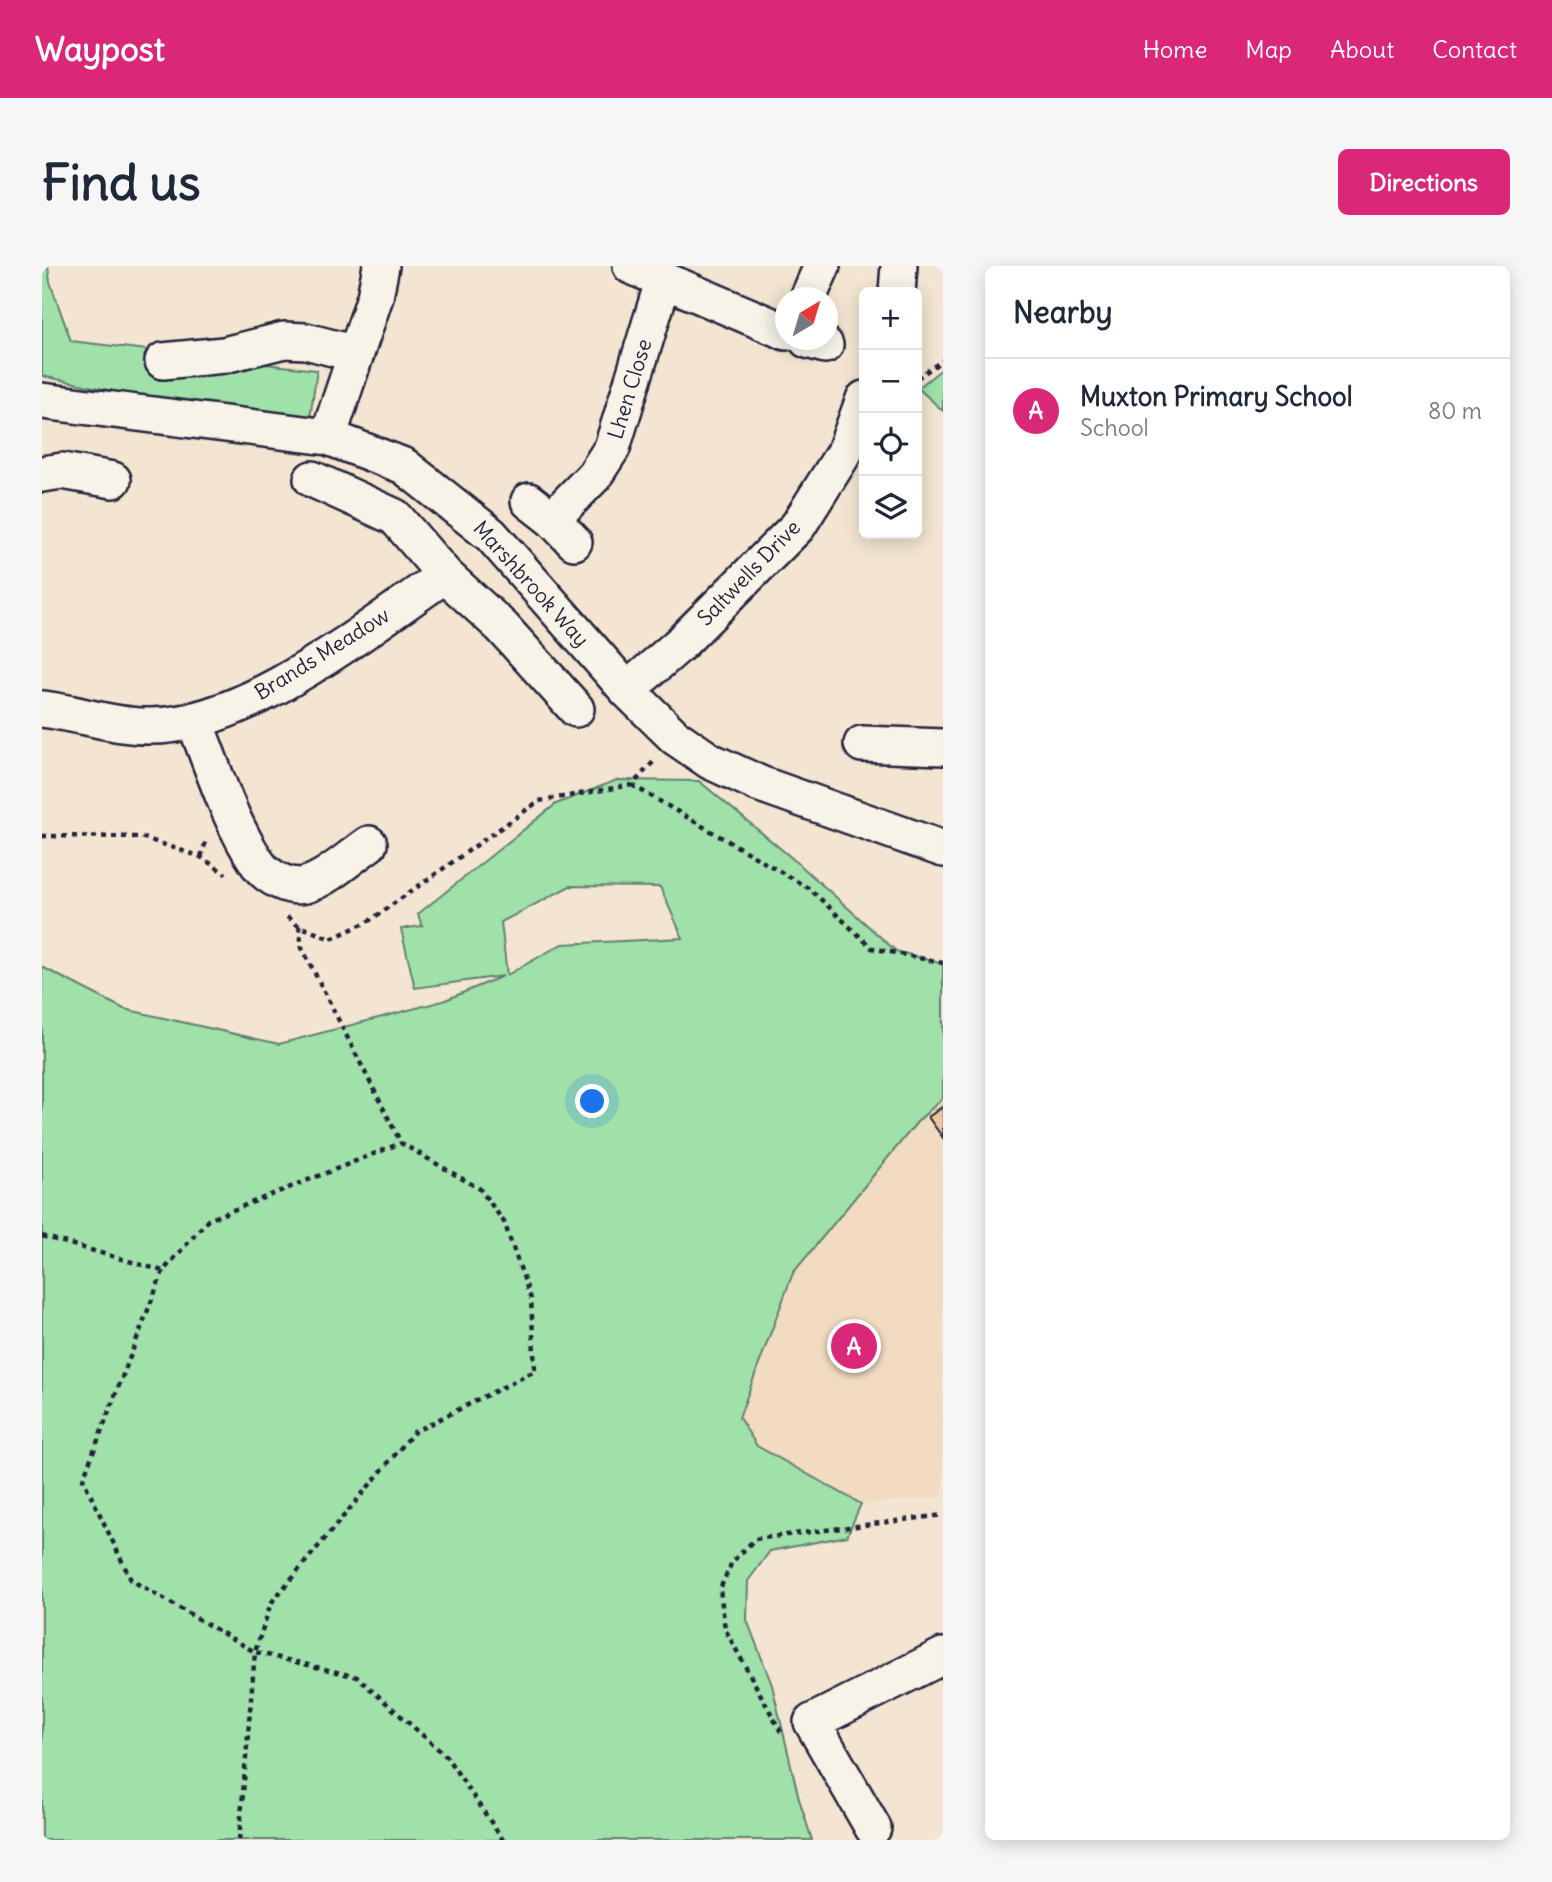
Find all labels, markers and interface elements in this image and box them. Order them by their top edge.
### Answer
text: Waypost [35,28,165,70]
text: Home [1143,34,1207,64]
text: Map [1245,34,1292,64]
text: About [1330,34,1394,64]
text: Contact [1432,34,1517,64]
button: Directions [1338,149,1510,215]
text: Find us [42,152,200,213]
north arrow [775,287,838,350]
map controls [859,287,922,539]
button: + [859,287,922,350]
text: Nearby [1013,293,1113,331]
street label: Lhen Close [602,336,658,442]
button: − [859,350,922,413]
text: Muxton Primary School [1080,380,1353,413]
text: A [1029,396,1043,425]
text: 80 m [1428,396,1482,425]
button: locate [859,413,922,476]
text: School [1080,413,1149,442]
button: layers [859,476,922,539]
street label: Saltwells Drive [691,514,806,631]
street label: Marshbrook Way [468,515,595,652]
street label: Brands Meadow [249,601,394,706]
your location [575,1084,609,1118]
pin: A [831,1320,877,1372]

